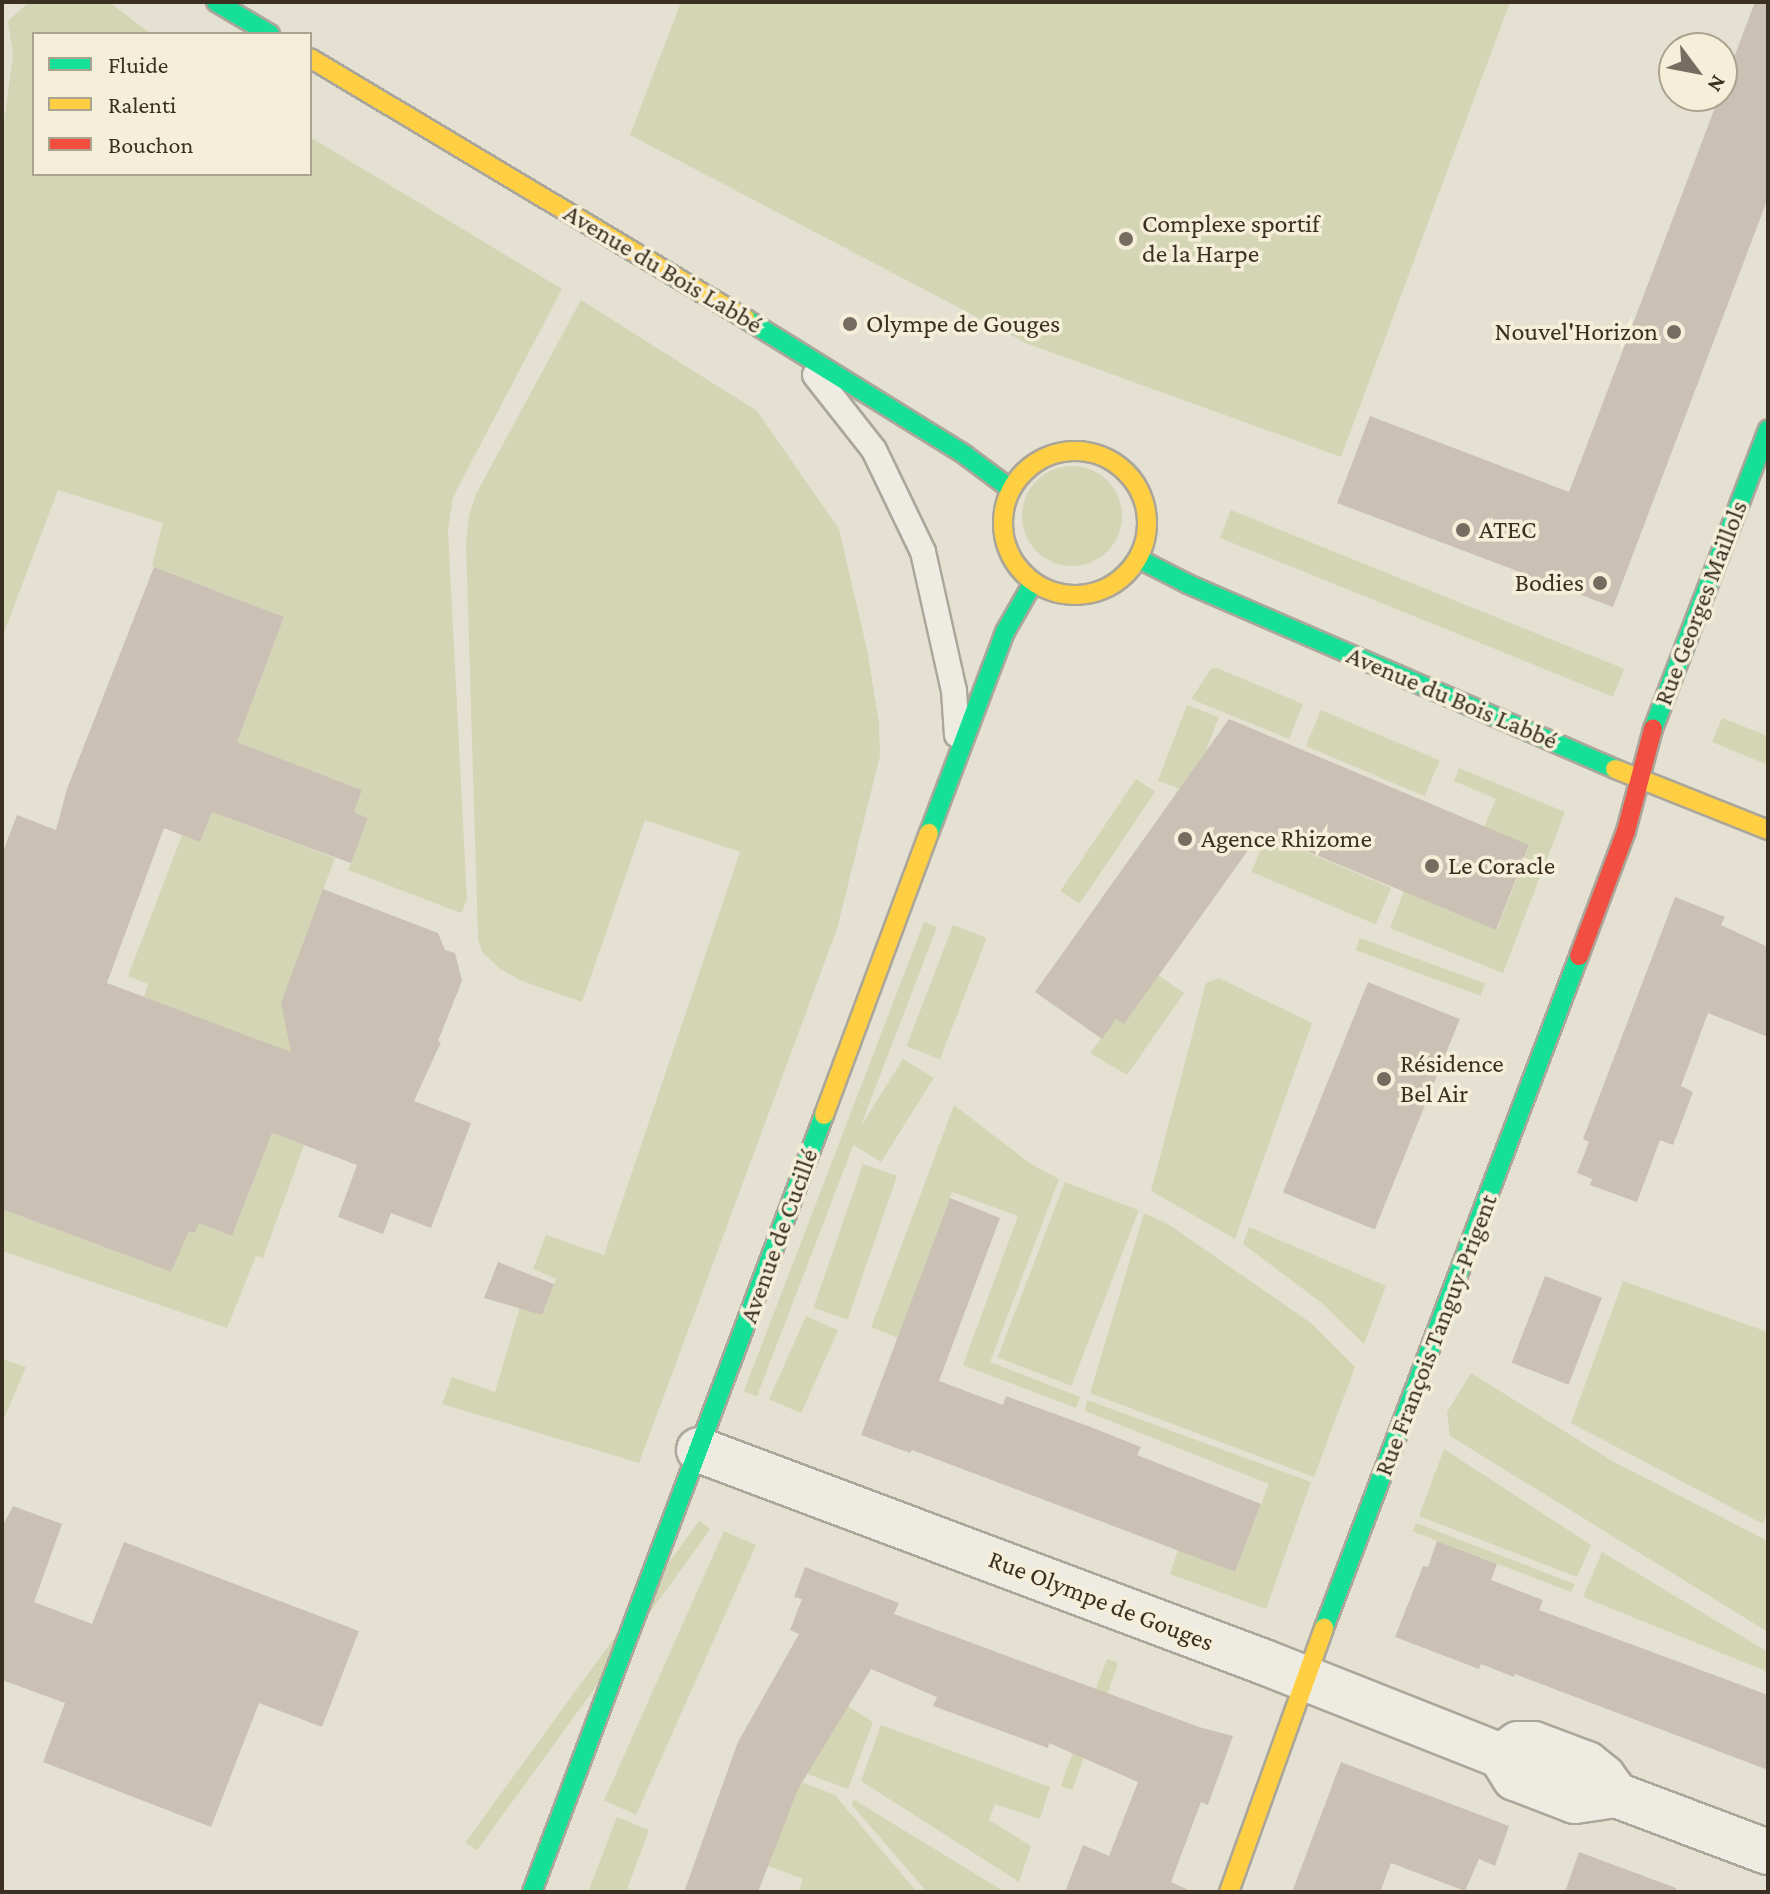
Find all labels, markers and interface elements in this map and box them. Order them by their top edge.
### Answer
legend [32,32,312,176]
north arrow [1658,32,1738,112]
text: Fluide [108,51,168,78]
text: N [1703,71,1732,97]
text: Ralenti [108,91,176,118]
text: Bouchon [108,131,193,158]
street label: Avenue du Bois Labbé [558,197,768,341]
place label: Complexe sportif de la Harpe [1142,208,1320,270]
marker: Complexe sportif de la Harpe [1117,230,1135,248]
place label: Olympe de Gouges [866,308,1060,340]
marker: Olympe de Gouges [841,315,859,333]
place label: Nouvel'Horizon [1495,316,1658,348]
marker: Nouvel'Horizon [1665,323,1683,341]
street label: Rue Georges Maillols [1648,496,1754,710]
place label: ATEC [1479,514,1536,546]
marker: ATEC [1454,521,1472,539]
place label: Bodies [1515,567,1584,599]
marker: Bodies [1591,574,1609,592]
street label: Avenue du Bois Labbé [1342,639,1562,757]
place label: Agence Rhizome [1201,823,1372,855]
marker: Agence Rhizome [1176,830,1194,848]
place label: Le Coracle [1448,850,1555,882]
marker: Le Coracle [1423,857,1441,875]
place label: Résidence Bel Air [1400,1048,1504,1110]
marker: Résidence Bel Air [1375,1070,1393,1088]
street label: Avenue de Cucillé [733,1145,825,1327]
street label: Rue François Tanguy-Prigent [1368,1190,1504,1480]
street label: Rue Olympe de Gouges [984,1544,1218,1658]

